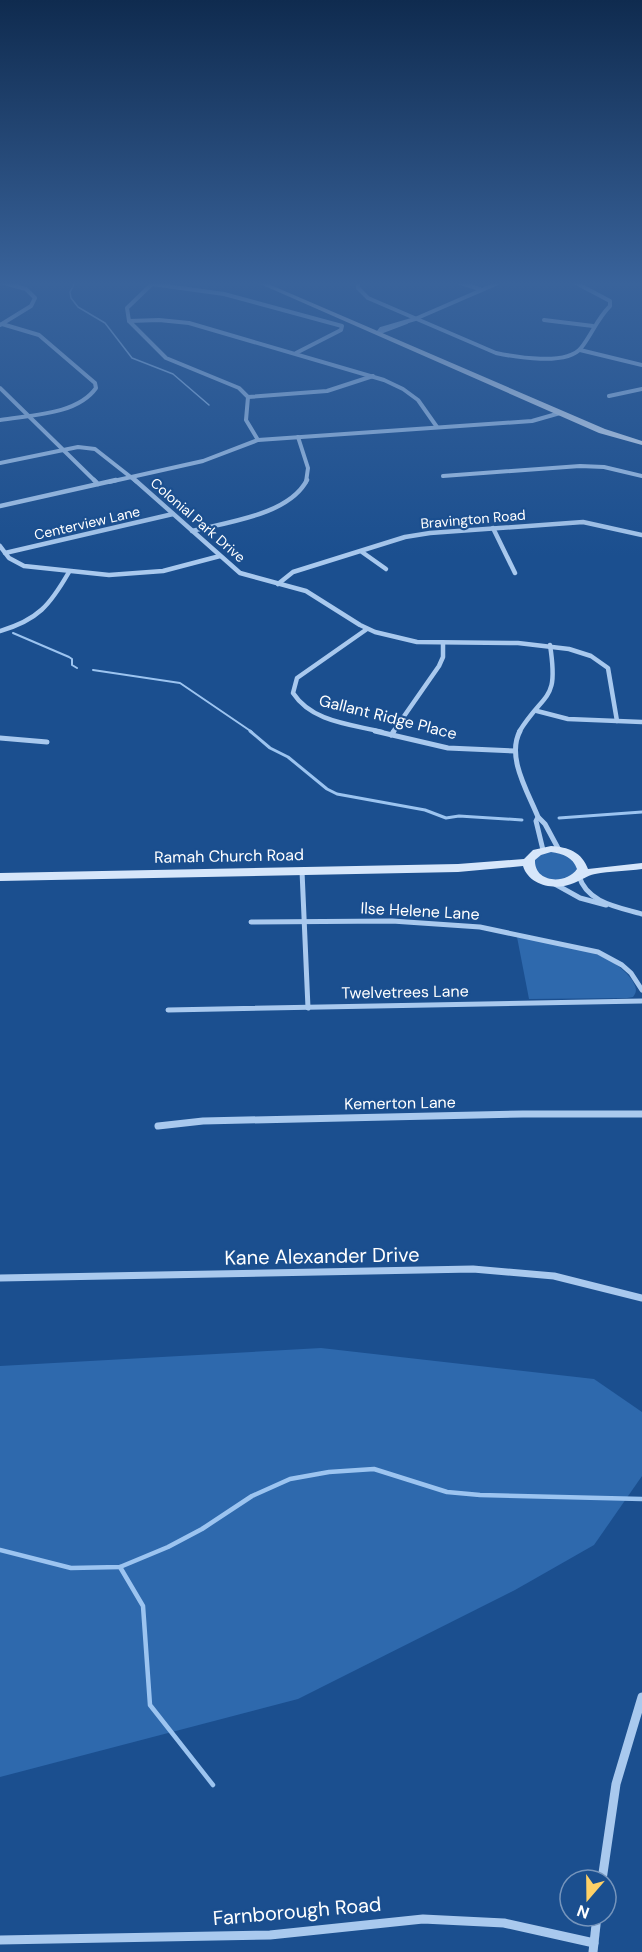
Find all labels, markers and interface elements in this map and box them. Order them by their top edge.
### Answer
street label: Colonial Park Drive [147,474,249,566]
street label: Centerview Lane [32,502,142,544]
street label: Bravington Road [420,505,526,533]
street label: Gallant Ridge Place [317,690,459,744]
street label: Ramah Church Road [154,844,304,868]
street label: Ilse Helene Lane [360,897,480,925]
street label: Twelvetrees Lane [341,980,469,1004]
street label: Kemerton Lane [344,1092,456,1114]
street label: Kane Alexander Drive [224,1241,420,1271]
north arrow [558,1868,618,1928]
street label: Farnborough Road [212,1891,382,1931]
text: N [574,1900,592,1923]

